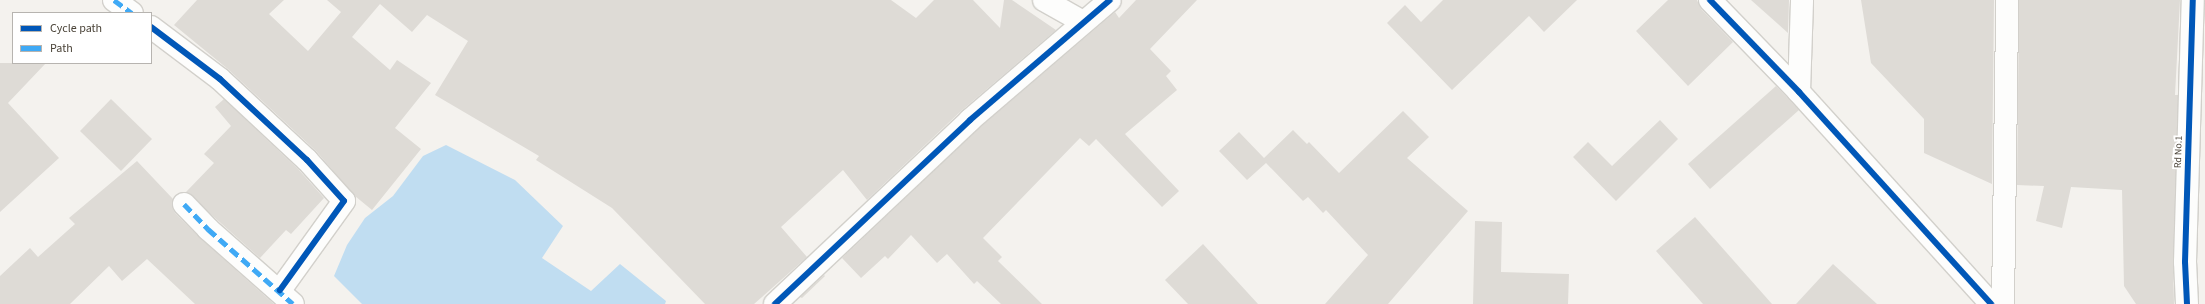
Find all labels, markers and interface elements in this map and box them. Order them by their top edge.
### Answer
legend [12,12,152,64]
text: Cycle path [50,20,102,37]
text: Path [50,40,73,57]
street label: Rd No.1 [2172,136,2186,168]

